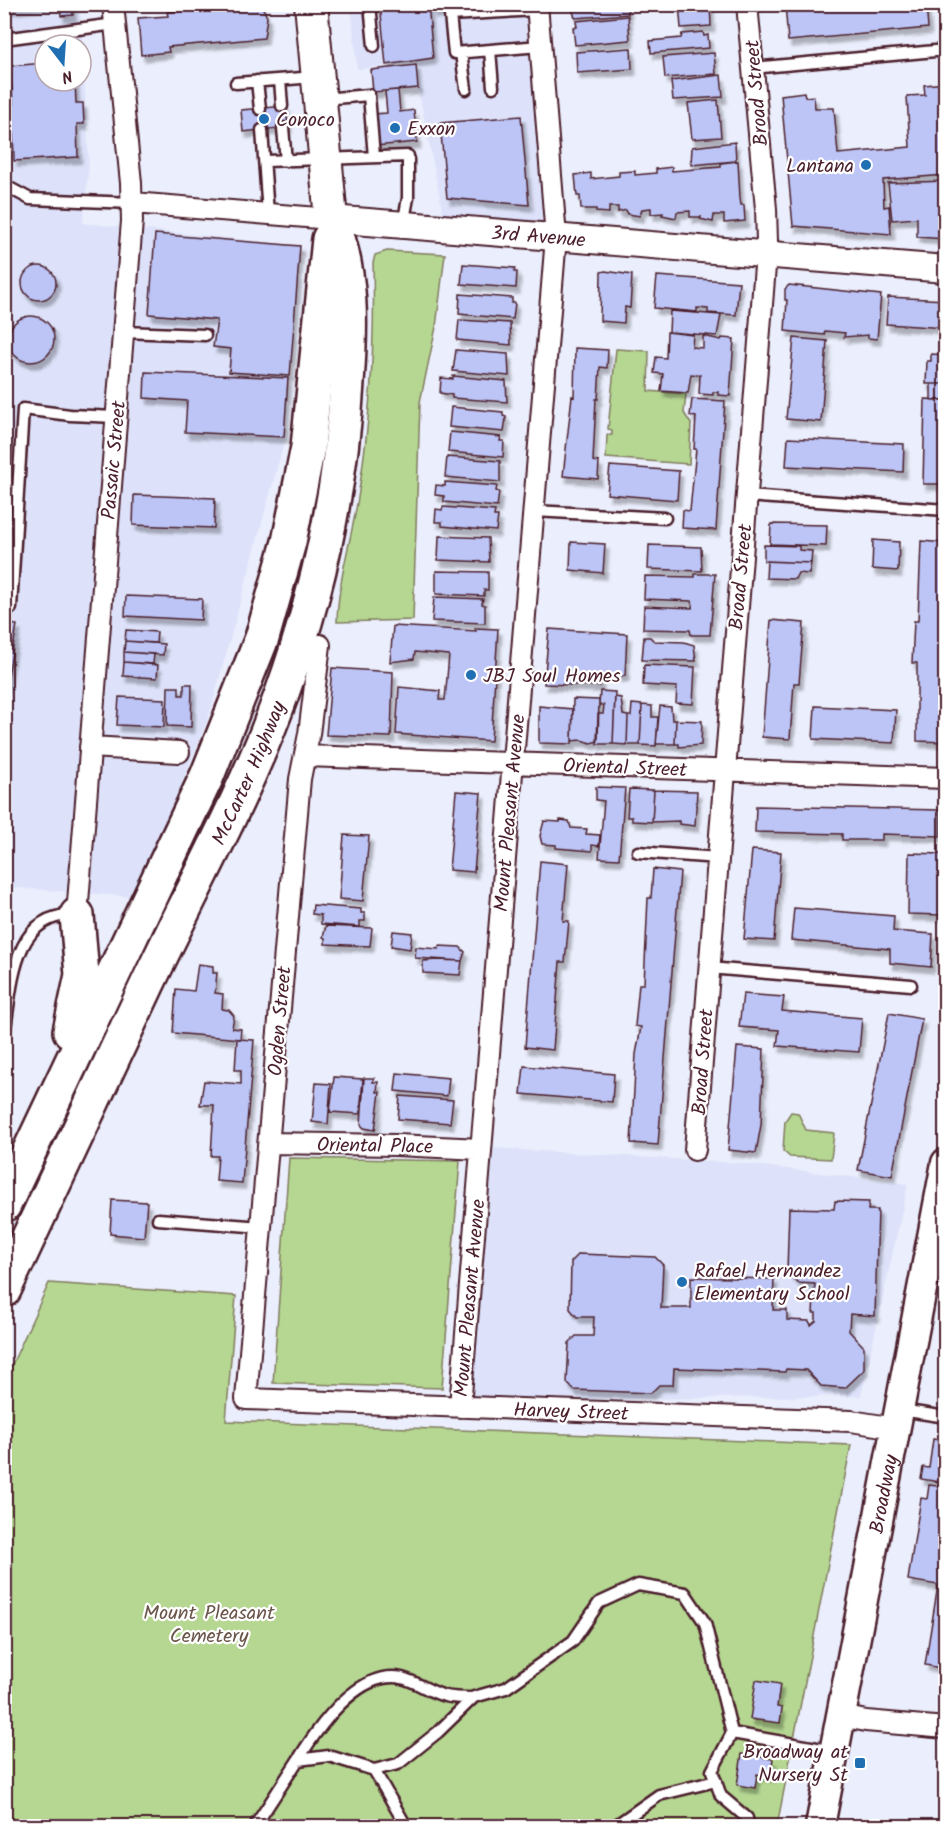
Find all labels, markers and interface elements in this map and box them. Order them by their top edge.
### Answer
north arrow [33,33,93,93]
street label: Broad Street [737,38,779,147]
text: N [58,62,75,89]
place label: Conoco [276,105,335,137]
marker: Conoco [257,112,271,126]
place label: Exxon [407,114,456,146]
marker: Exxon [388,121,402,135]
place label: Lantana [786,151,854,183]
marker: Lantana [859,158,873,172]
street label: 3rd Avenue [490,218,587,258]
street label: Passaic Street [94,399,136,521]
street label: Broad Street [721,522,763,632]
place label: JBJ Soul Homes [483,661,621,693]
marker: JBJ Soul Homes [464,668,478,682]
street label: McCarter Highway [204,696,296,851]
street label: Mount Pleasant Avenue [486,713,536,913]
street label: Oriental Street [562,751,688,787]
street label: Ogden Street [260,965,302,1077]
street label: Broad Street [684,1008,724,1116]
street label: Oriental Place [316,1130,433,1164]
street label: Mount Pleasant Avenue [446,1198,496,1398]
place label: Rafael Hernandez Elementary School [694,1256,850,1311]
marker: Rafael Hernandez Elementary School [675,1275,689,1289]
street label: Harvey Street [513,1395,629,1431]
street label: Broadway [862,1451,908,1537]
park label: Mount Pleasant Cemetery [143,1598,275,1653]
place label: Broadway at Nursery St [743,1737,848,1792]
marker: Broadway at Nursery St [853,1756,867,1770]

